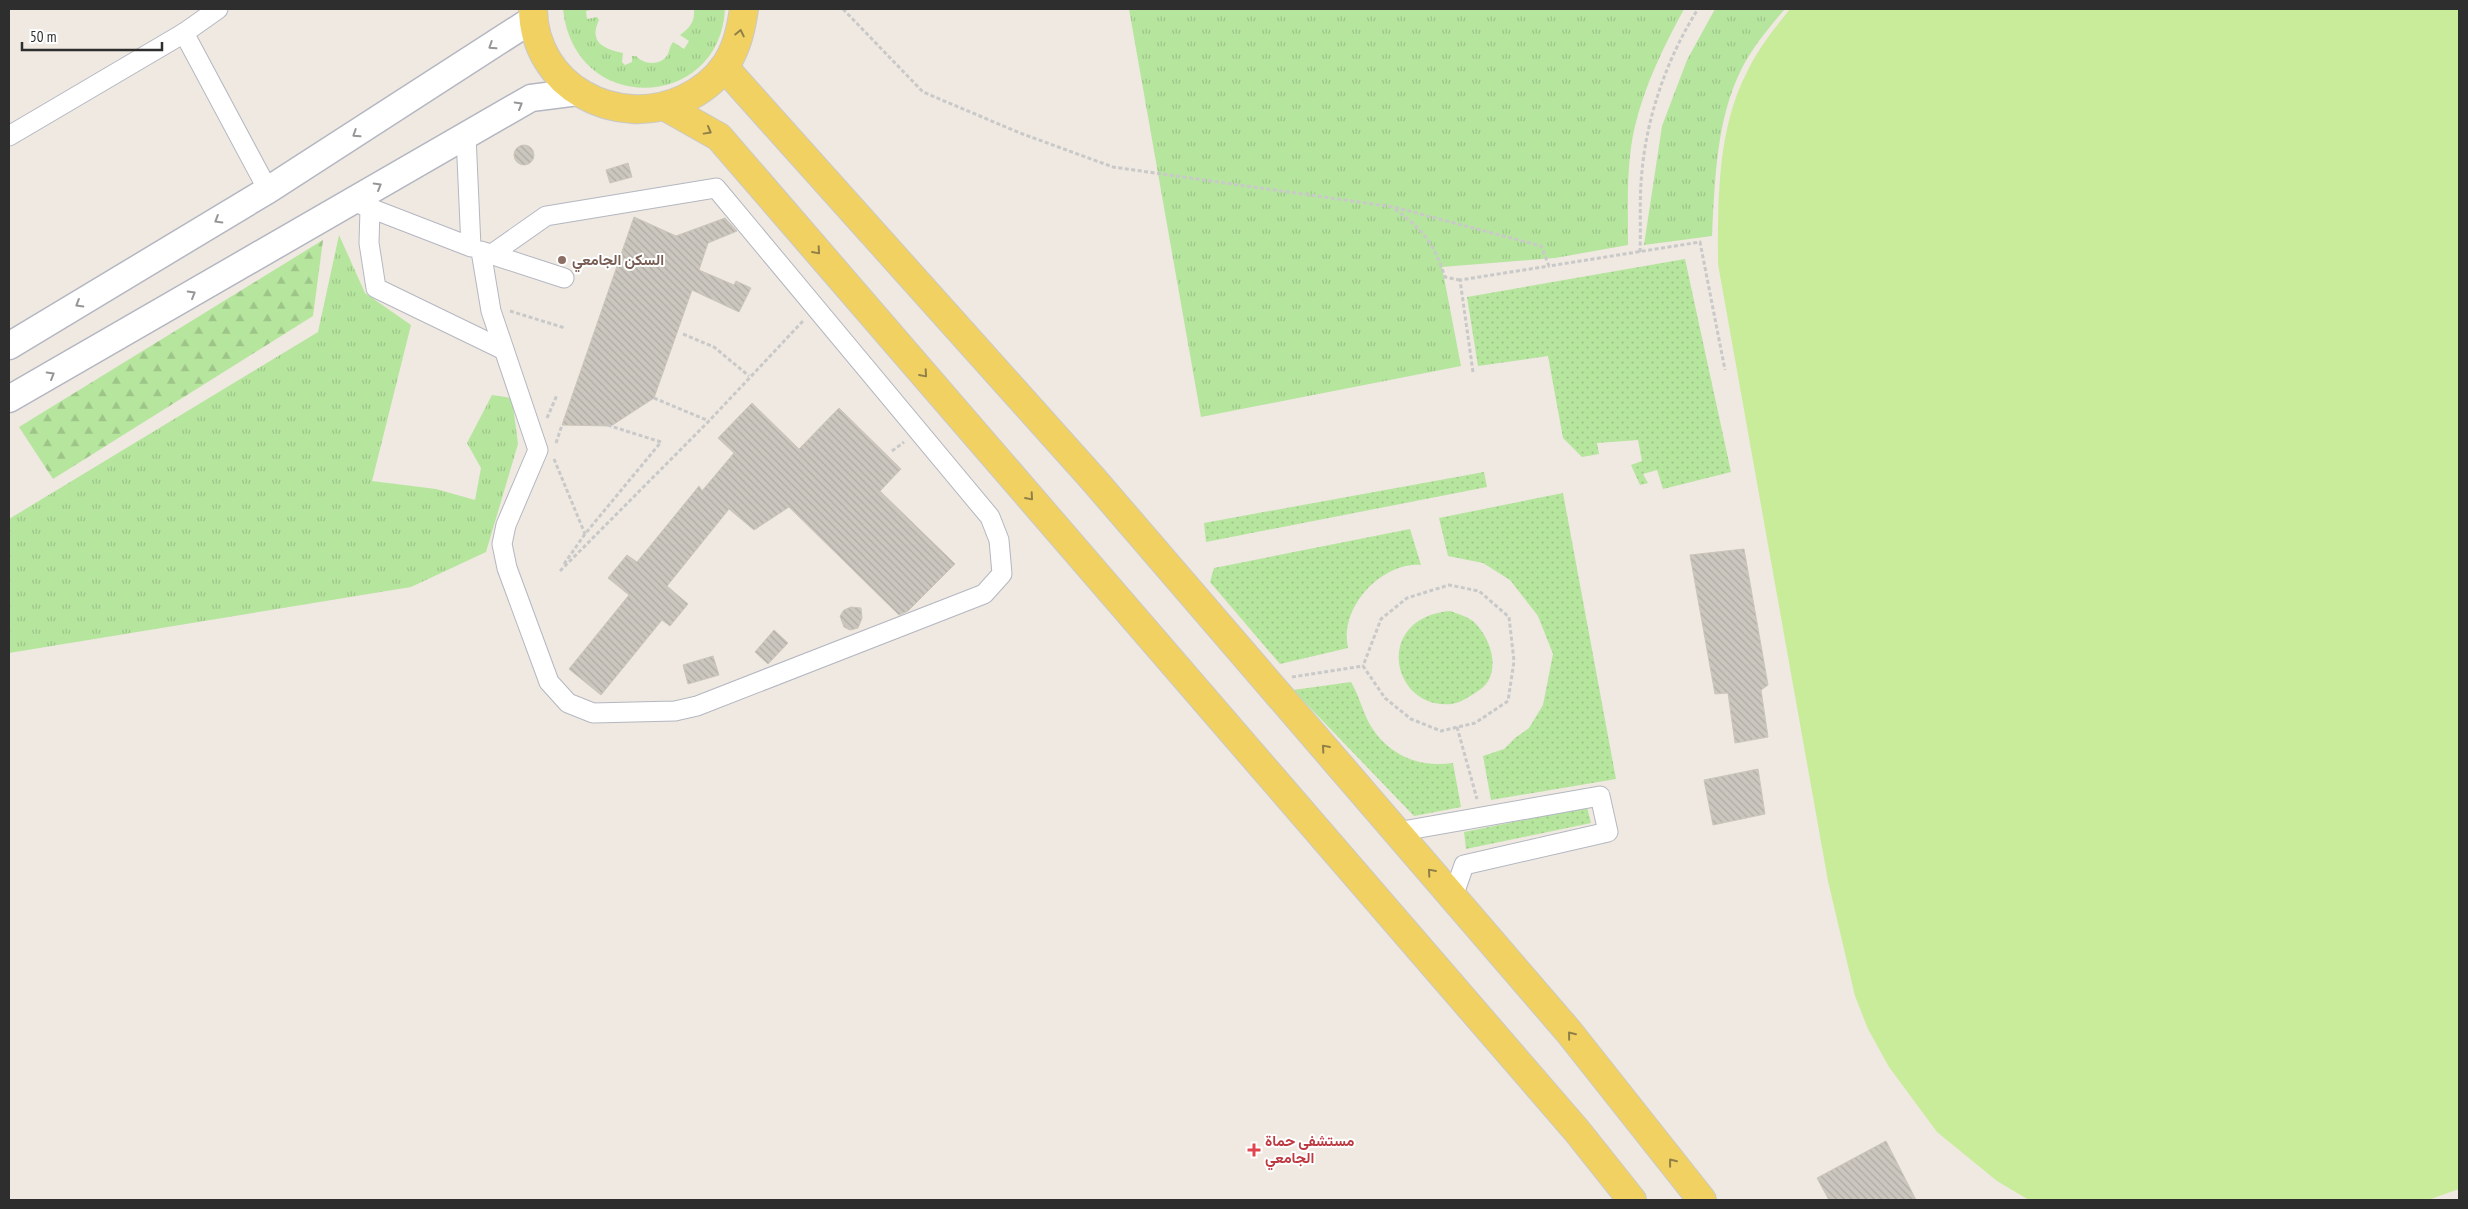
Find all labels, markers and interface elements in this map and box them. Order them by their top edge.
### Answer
scale bar [22,20,162,52]
text: 50 m [30,27,56,46]
one-way arrow [734,28,744,37]
one-way arrow [489,40,498,49]
one-way arrow [513,101,522,111]
one-way arrow [703,125,712,135]
one-way arrow [352,127,361,137]
one-way arrow [372,183,381,193]
one-way arrow [215,214,224,224]
one-way arrow [812,245,820,254]
place label: السكن الجامعي [572,250,664,273]
marker: السكن الجامعي [556,254,568,266]
one-way arrow [186,290,195,300]
one-way arrow [75,297,84,307]
one-way arrow [918,368,926,377]
one-way arrow [46,371,55,381]
one-way arrow [1024,491,1032,500]
one-way arrow [1322,745,1331,754]
one-way arrow [1428,868,1437,877]
one-way arrow [1568,1031,1577,1040]
place label: مستشفى حماة الجامعي [1265,1131,1354,1171]
marker: مستشفى حماة الجامعي [1247,1143,1261,1157]
one-way arrow [1669,1159,1677,1168]

